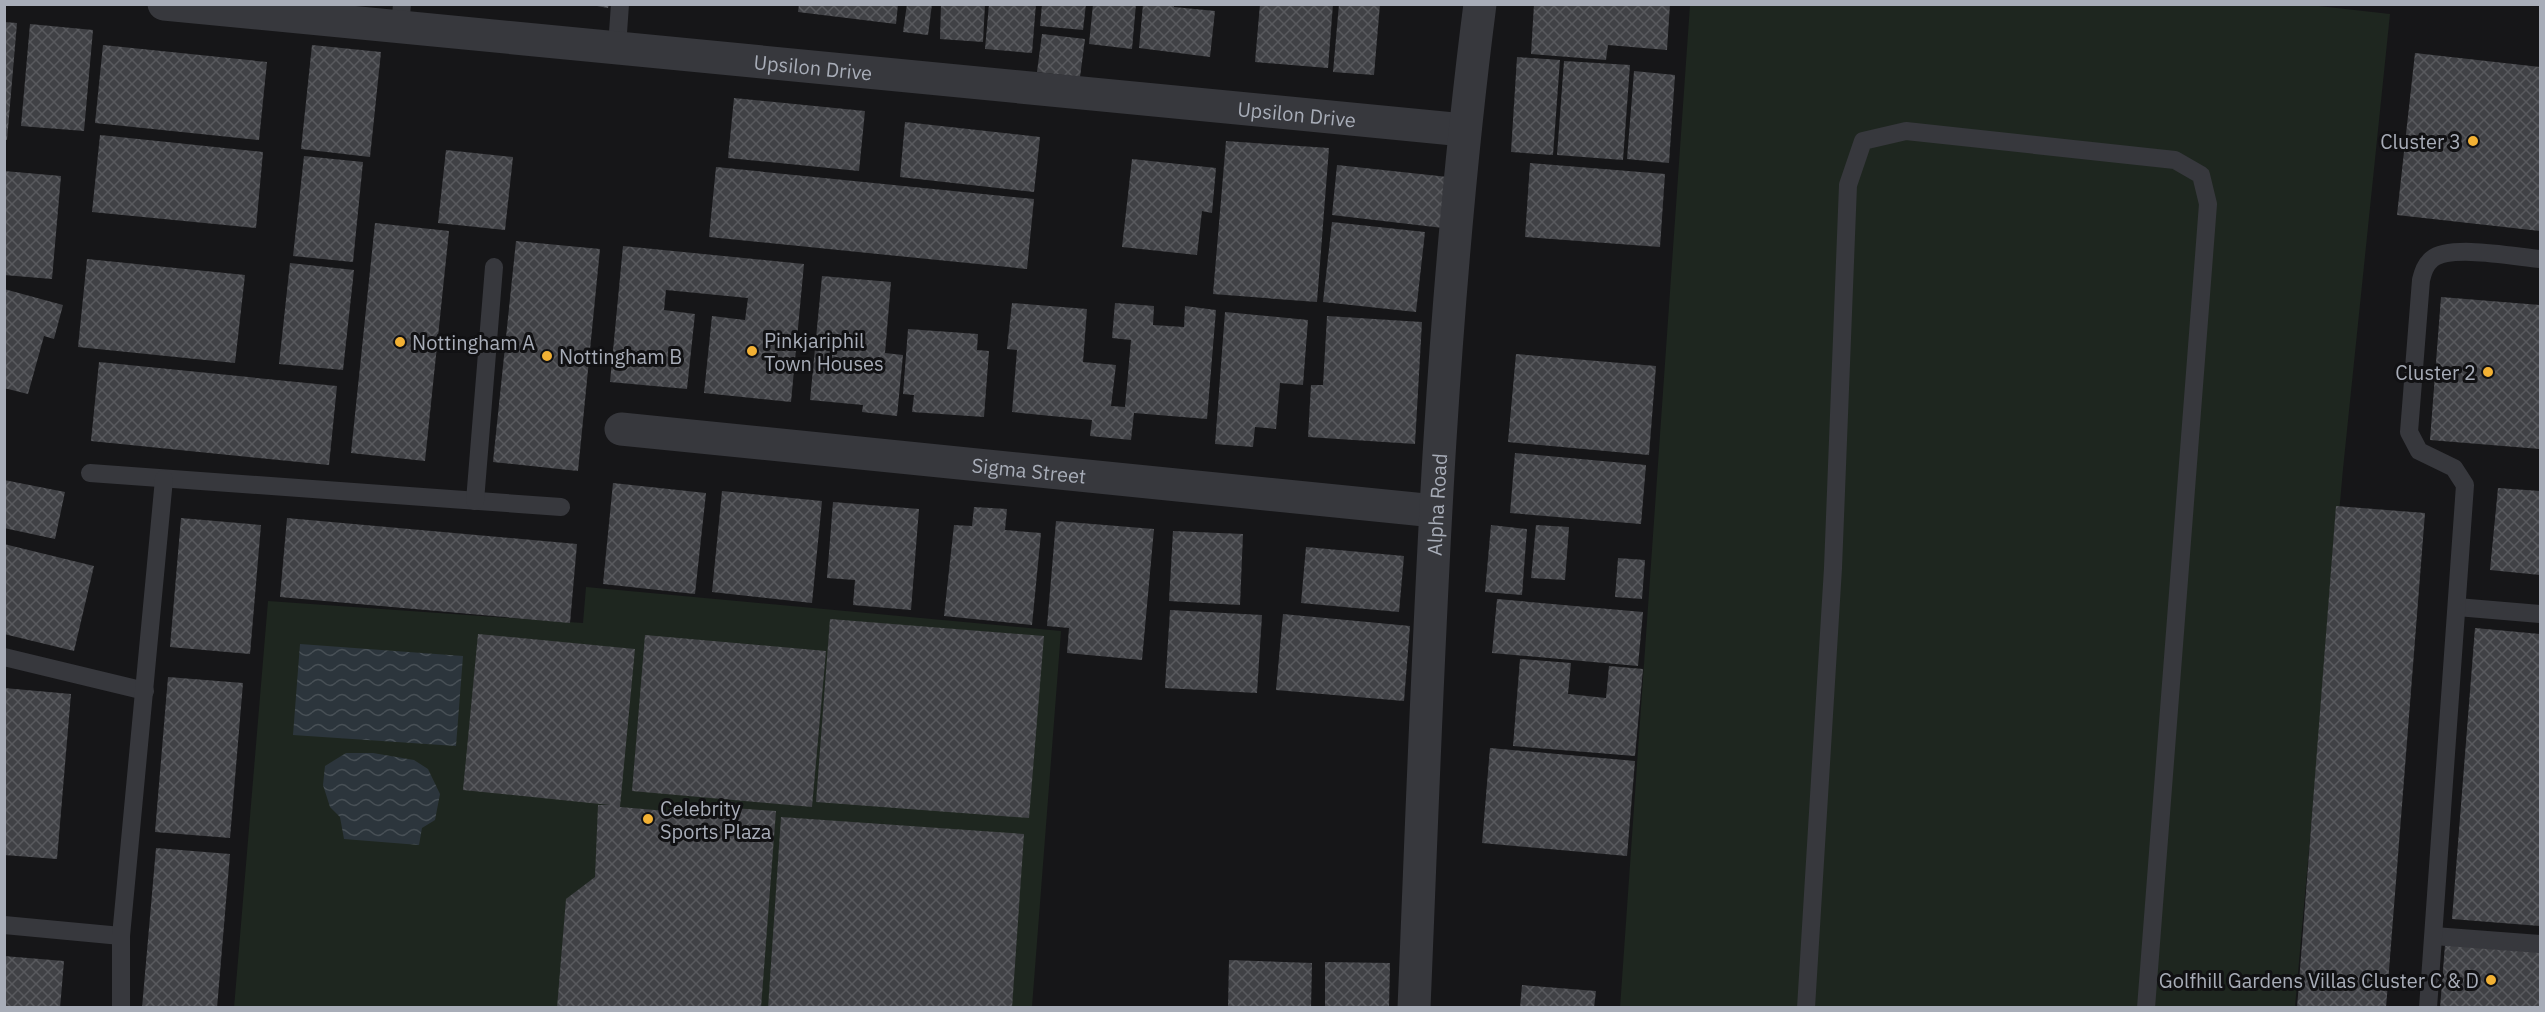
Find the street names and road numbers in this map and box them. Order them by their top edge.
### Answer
street label: Upsilon Drive [752,48,874,86]
street label: Upsilon Drive [1236,95,1357,133]
street label: Sigma Street [970,451,1087,489]
street label: Alpha Road [1420,452,1453,556]

